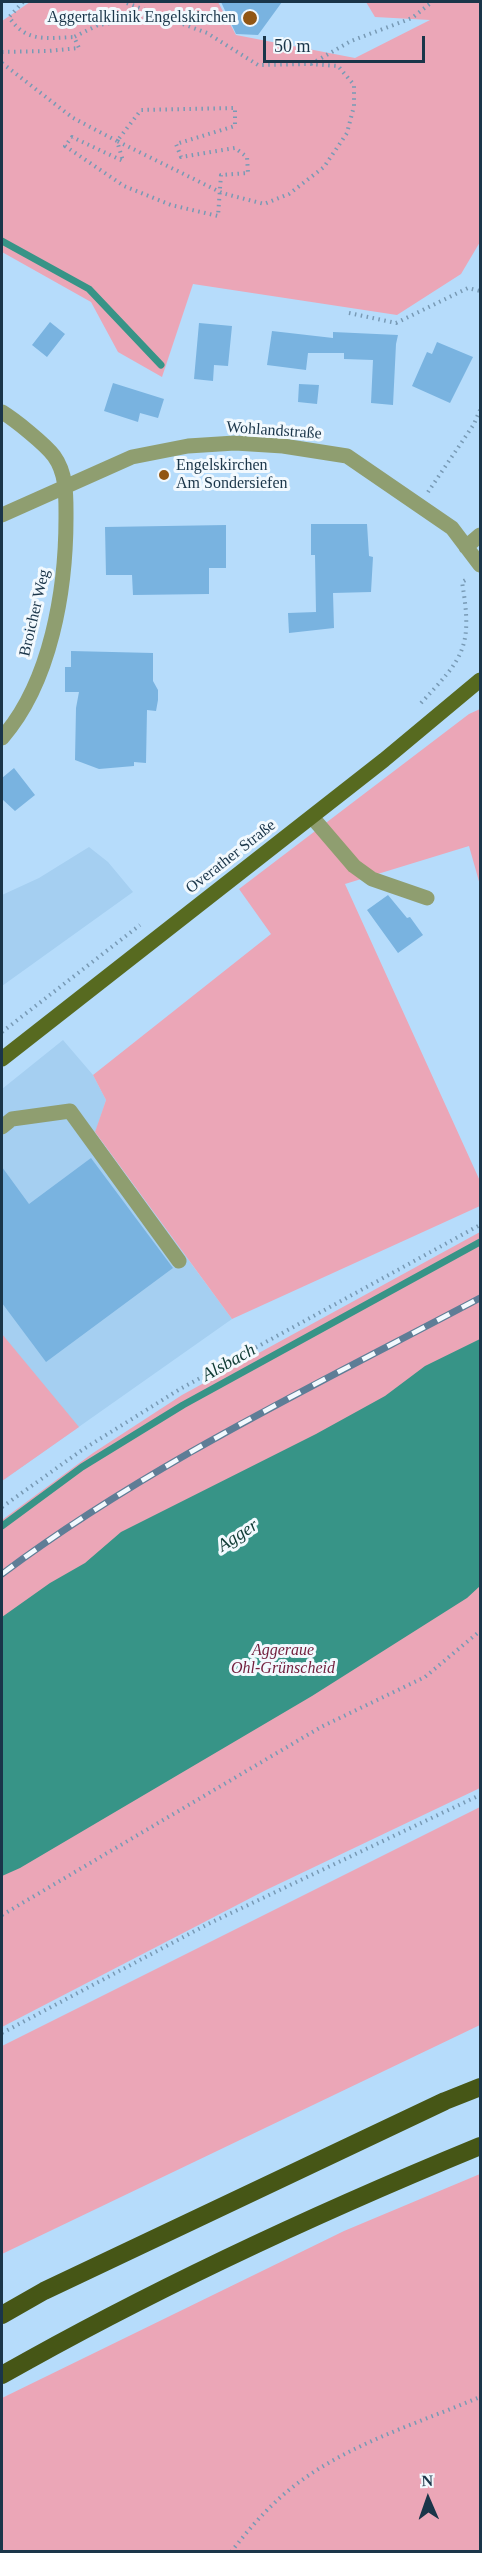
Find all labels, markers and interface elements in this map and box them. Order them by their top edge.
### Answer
place label: Aggertalklinik Engelskirchen [47,8,236,28]
marker: Aggertalklinik Engelskirchen [241,9,259,27]
scale bar [266,24,428,62]
text: 50 m [274,36,311,56]
street label: Wohlandstraße [226,418,322,444]
place label: Engelskirchen Am Sondersiefen [176,456,288,494]
marker: Engelskirchen Am Sondersiefen [157,468,171,482]
street label: Broicher Weg [16,568,54,658]
street label: Overather Straße [182,816,280,898]
water label: Alsbach [198,1339,260,1387]
water label: Agger [214,1515,262,1557]
park label: Aggeraue Ohl-Grünscheid [231,1641,335,1679]
north arrow [398,2469,458,2529]
text: N [421,2472,433,2489]

